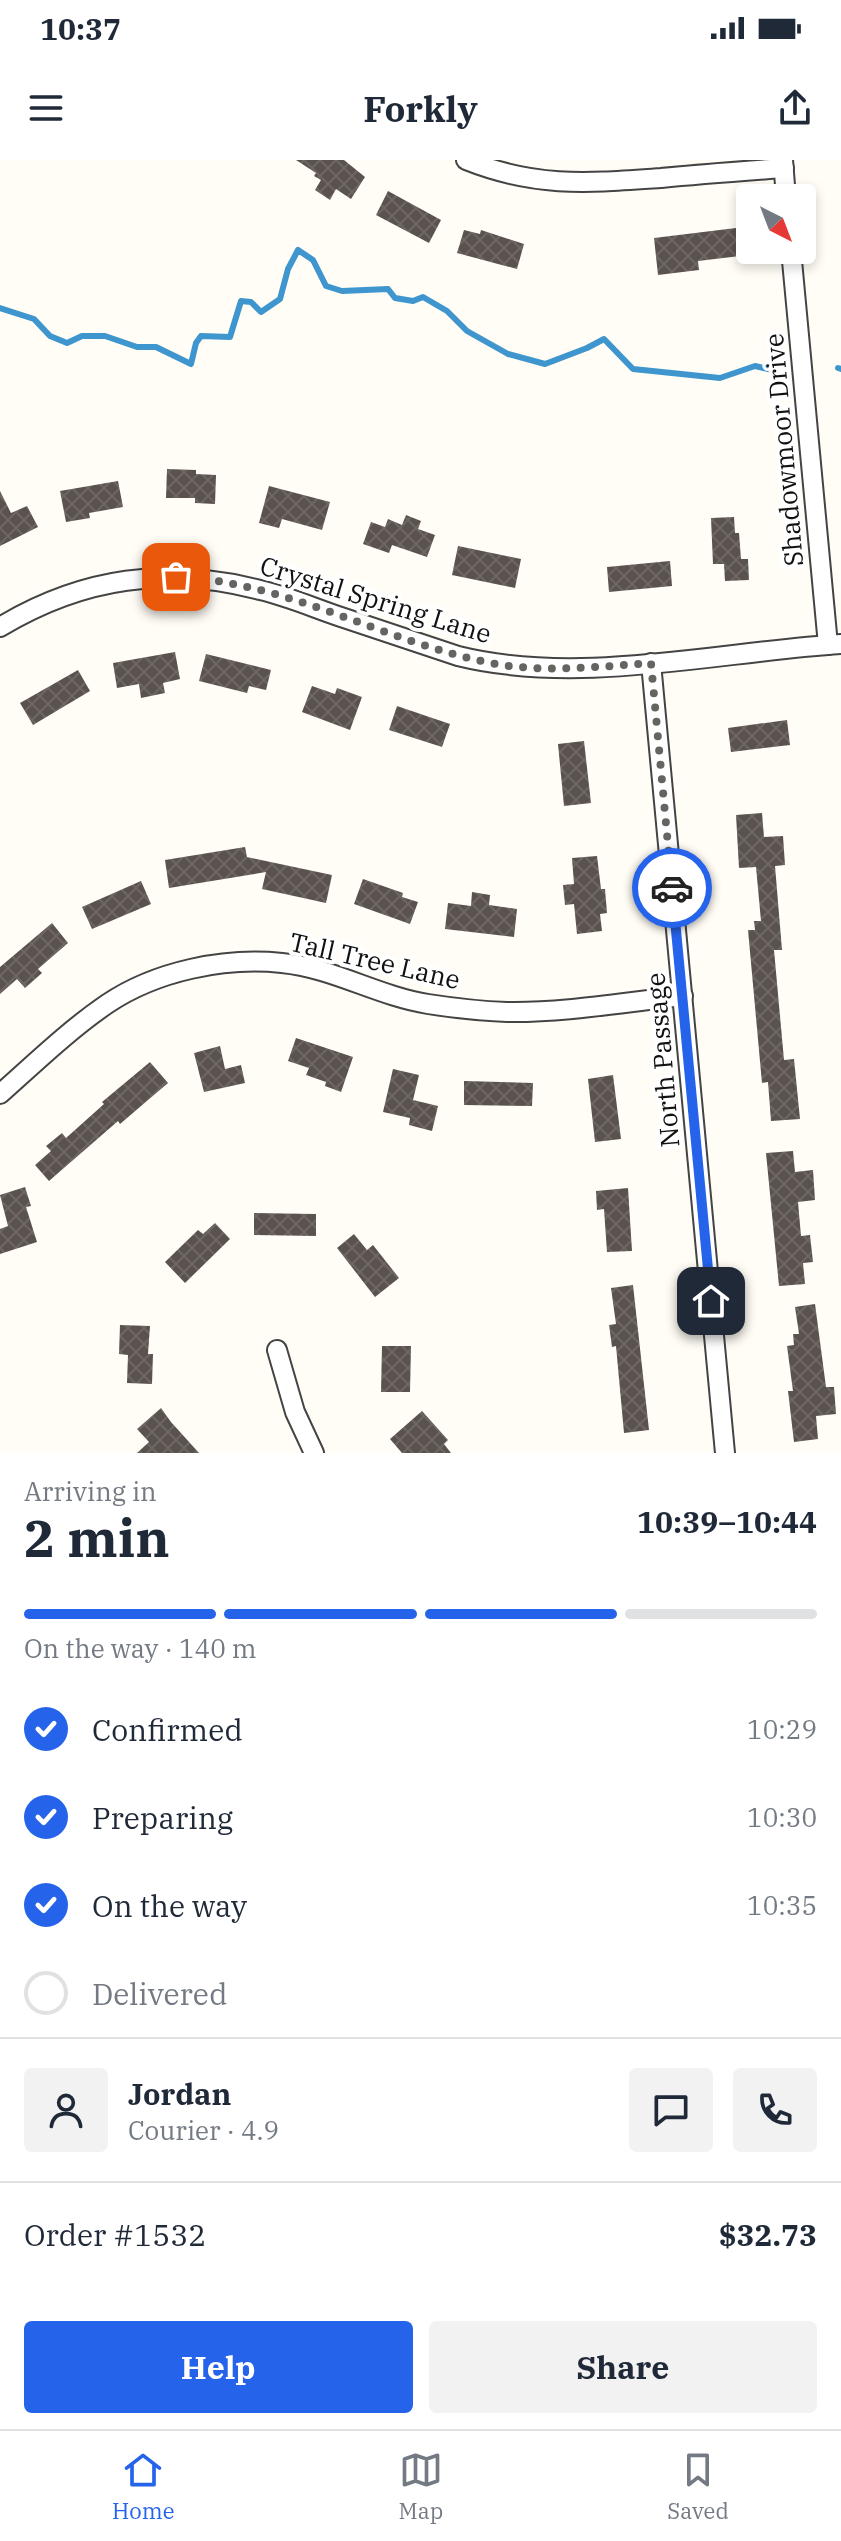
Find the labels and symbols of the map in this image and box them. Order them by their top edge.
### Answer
north arrow [736,184,816,264]
street label: Shadowmoor Drive [756,332,810,568]
pin [142,543,210,611]
street label: Crystal Spring Lane [256,548,496,650]
courier [632,848,712,928]
street label: Tall Tree Lane [286,924,464,996]
street label: North Passage [637,971,687,1149]
pin [677,1267,745,1335]

